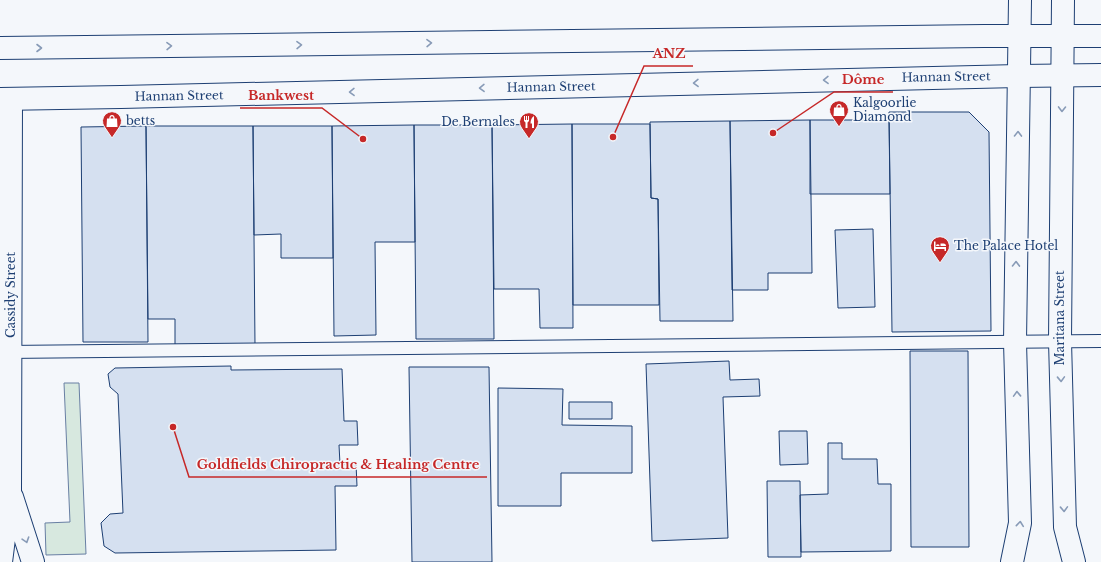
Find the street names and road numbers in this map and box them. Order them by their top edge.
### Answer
street label: Hannan Street [901,68,991,85]
street label: Hannan Street [506,78,596,95]
street label: Hannan Street [134,87,224,104]
street label: Cassidy Street [3,251,18,338]
street label: Maritana Street [1052,270,1067,366]

